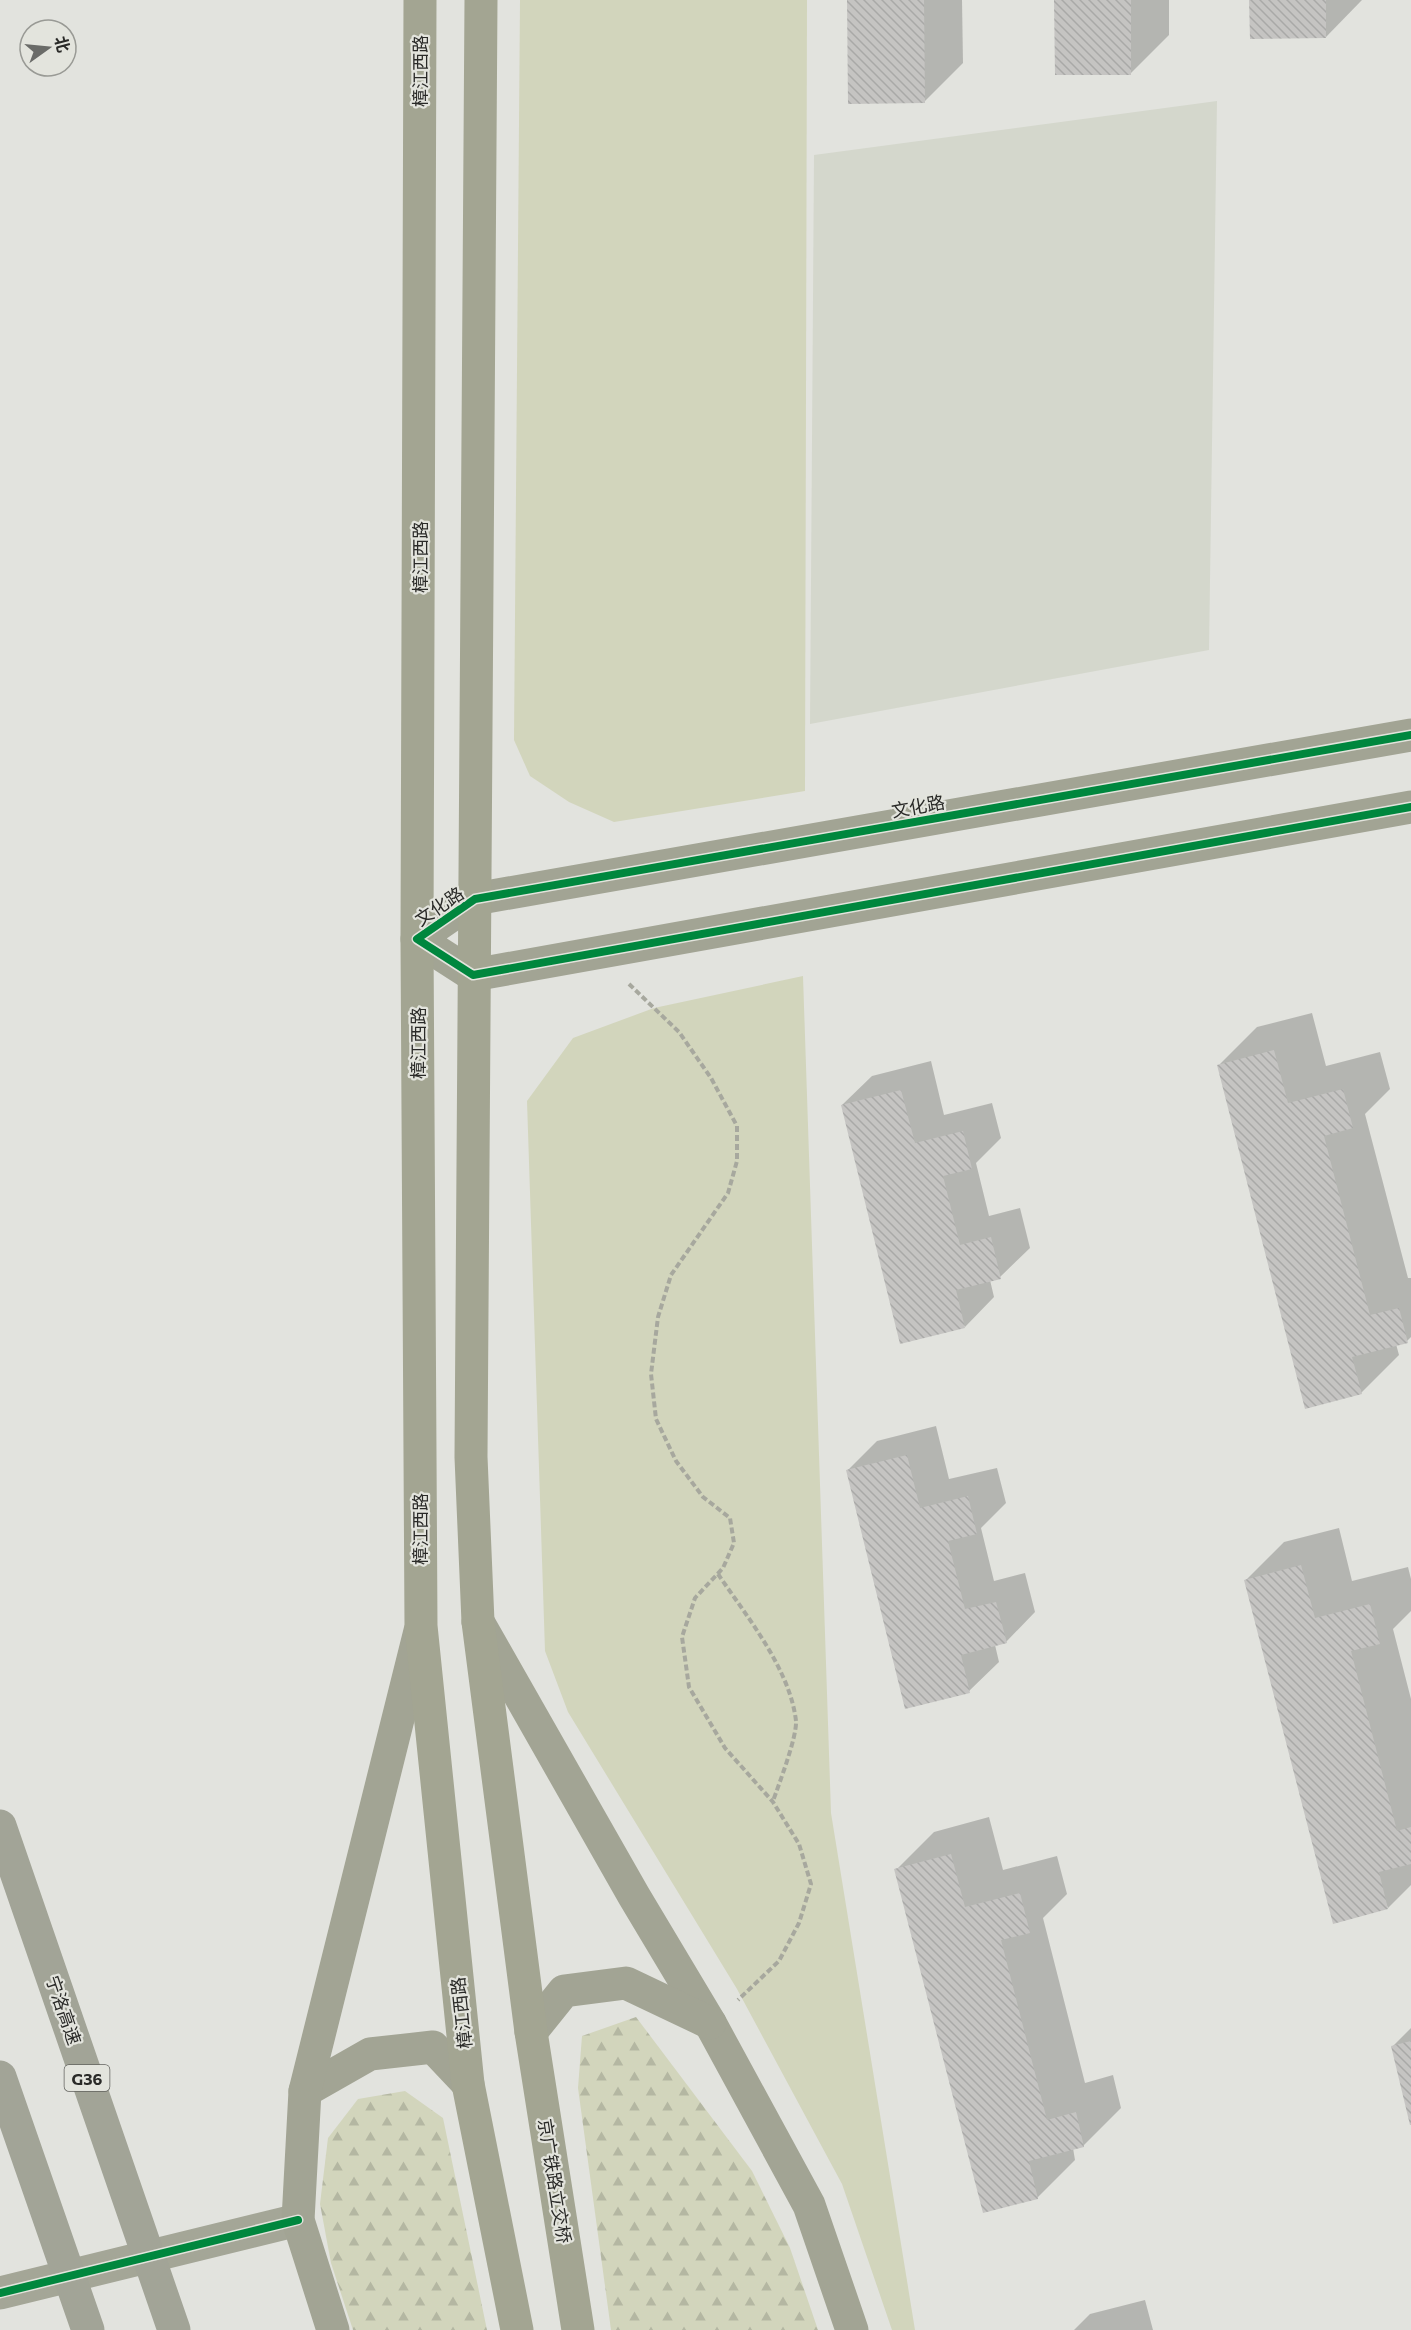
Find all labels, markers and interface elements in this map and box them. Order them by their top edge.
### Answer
north arrow [18,18,78,78]
text: 北 [52,34,74,54]
street label: 樟江西路 [409,35,431,107]
street label: 樟江西路 [409,521,431,593]
street label: 文化路 [890,790,946,822]
street label: 文化路 [410,882,468,930]
street label: 樟江西路 [407,1007,429,1079]
street label: 樟江西路 [409,1493,431,1565]
street label: 宁洛高速 [42,1972,86,2048]
street label: 樟江西路 [446,1976,476,2050]
road number: G36 [64,2065,110,2091]
street label: 京广铁路立交桥 [534,2117,576,2245]

